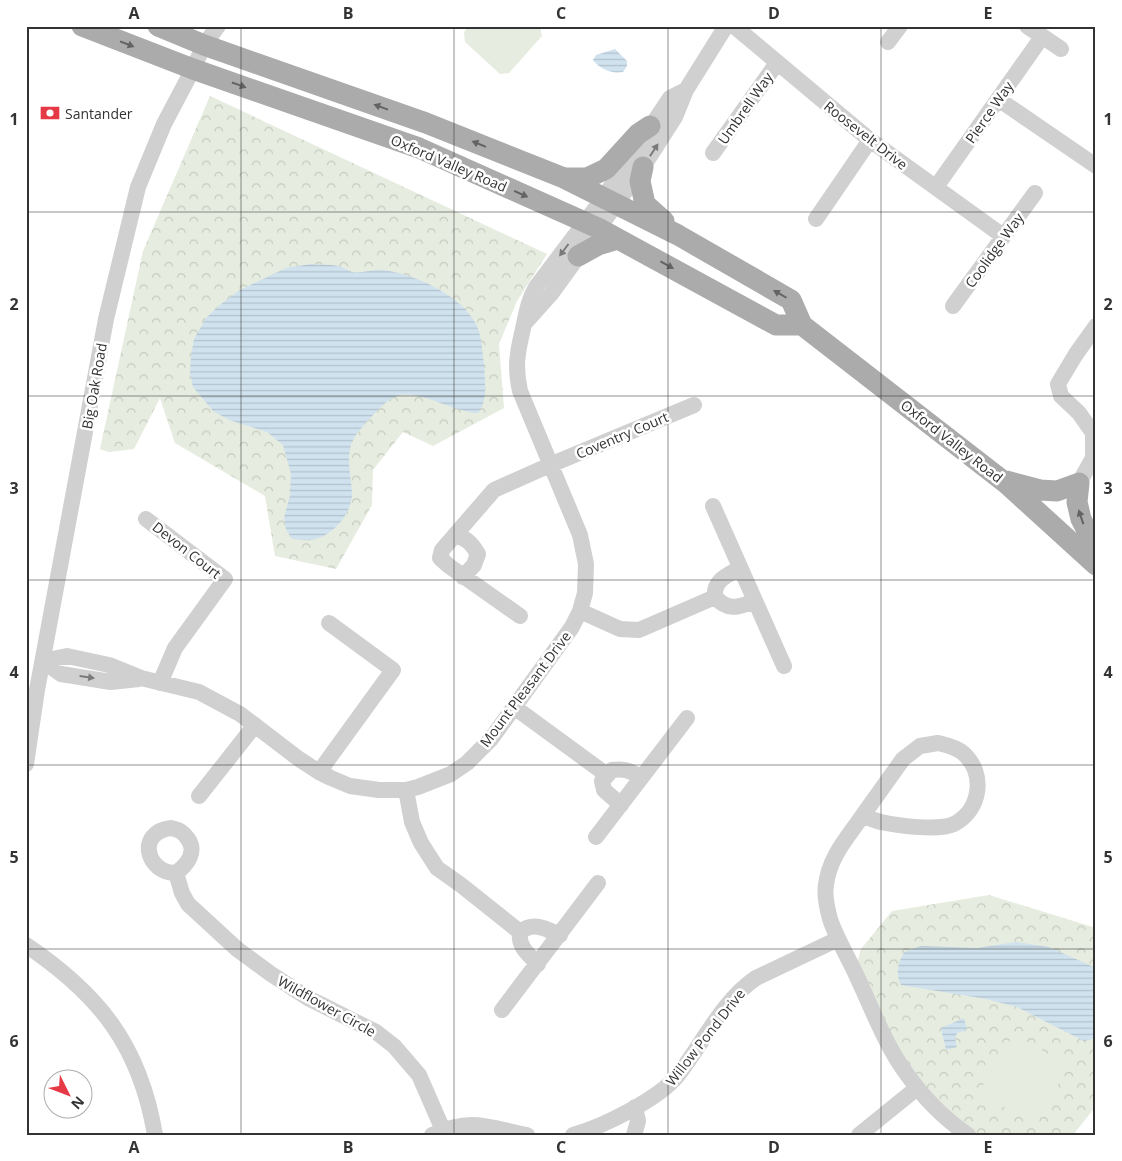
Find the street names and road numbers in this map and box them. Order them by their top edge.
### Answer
street label: Umbrell Way [713,67,777,148]
street label: Pierce Way [961,76,1018,147]
street label: Roosevelt Drive [820,96,912,174]
street label: Oxford Valley Road [388,130,510,196]
street label: Coolidge Way [960,208,1028,291]
street label: Big Oak Road [77,342,111,430]
street label: Oxford Valley Road [897,395,1007,487]
street label: Coventry Court [573,407,671,463]
street label: Devon Court [149,517,225,583]
street label: Mount Pleasant Drive [475,627,575,751]
street label: Wildflower Circle [275,971,380,1041]
street label: Willow Pond Drive [661,984,749,1089]

